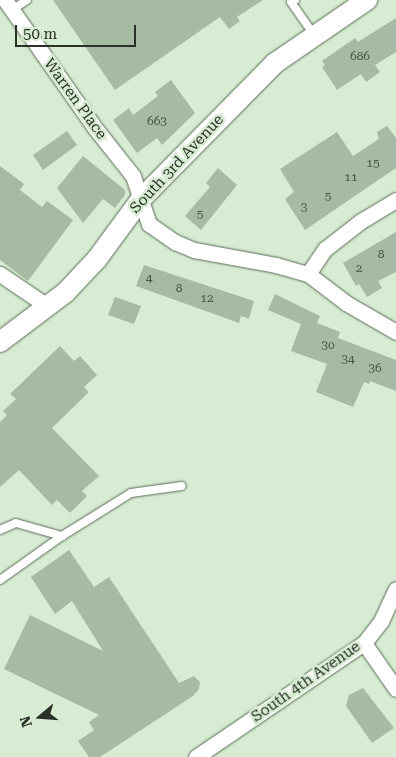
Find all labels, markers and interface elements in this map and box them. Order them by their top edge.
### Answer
scale bar [18,15,139,47]
text: 50 m [23,25,57,43]
house number: 686 [350,50,370,64]
street label: Warren Place [40,55,110,143]
street label: South 3rd Avenue [126,111,228,217]
house number: 663 [147,115,167,129]
house number: 15 [366,157,380,171]
house number: 11 [344,171,358,185]
house number: 5 [325,190,331,204]
house number: 3 [301,201,307,215]
house number: 5 [197,208,203,222]
house number: 8 [378,248,384,262]
house number: 2 [356,262,362,276]
house number: 4 [146,272,152,286]
house number: 8 [176,282,182,296]
house number: 12 [200,292,214,306]
house number: 30 [321,339,335,353]
house number: 34 [341,353,355,367]
house number: 36 [368,362,382,376]
street label: South 4th Avenue [248,638,364,726]
north arrow [15,692,65,742]
text: N [16,714,35,729]

